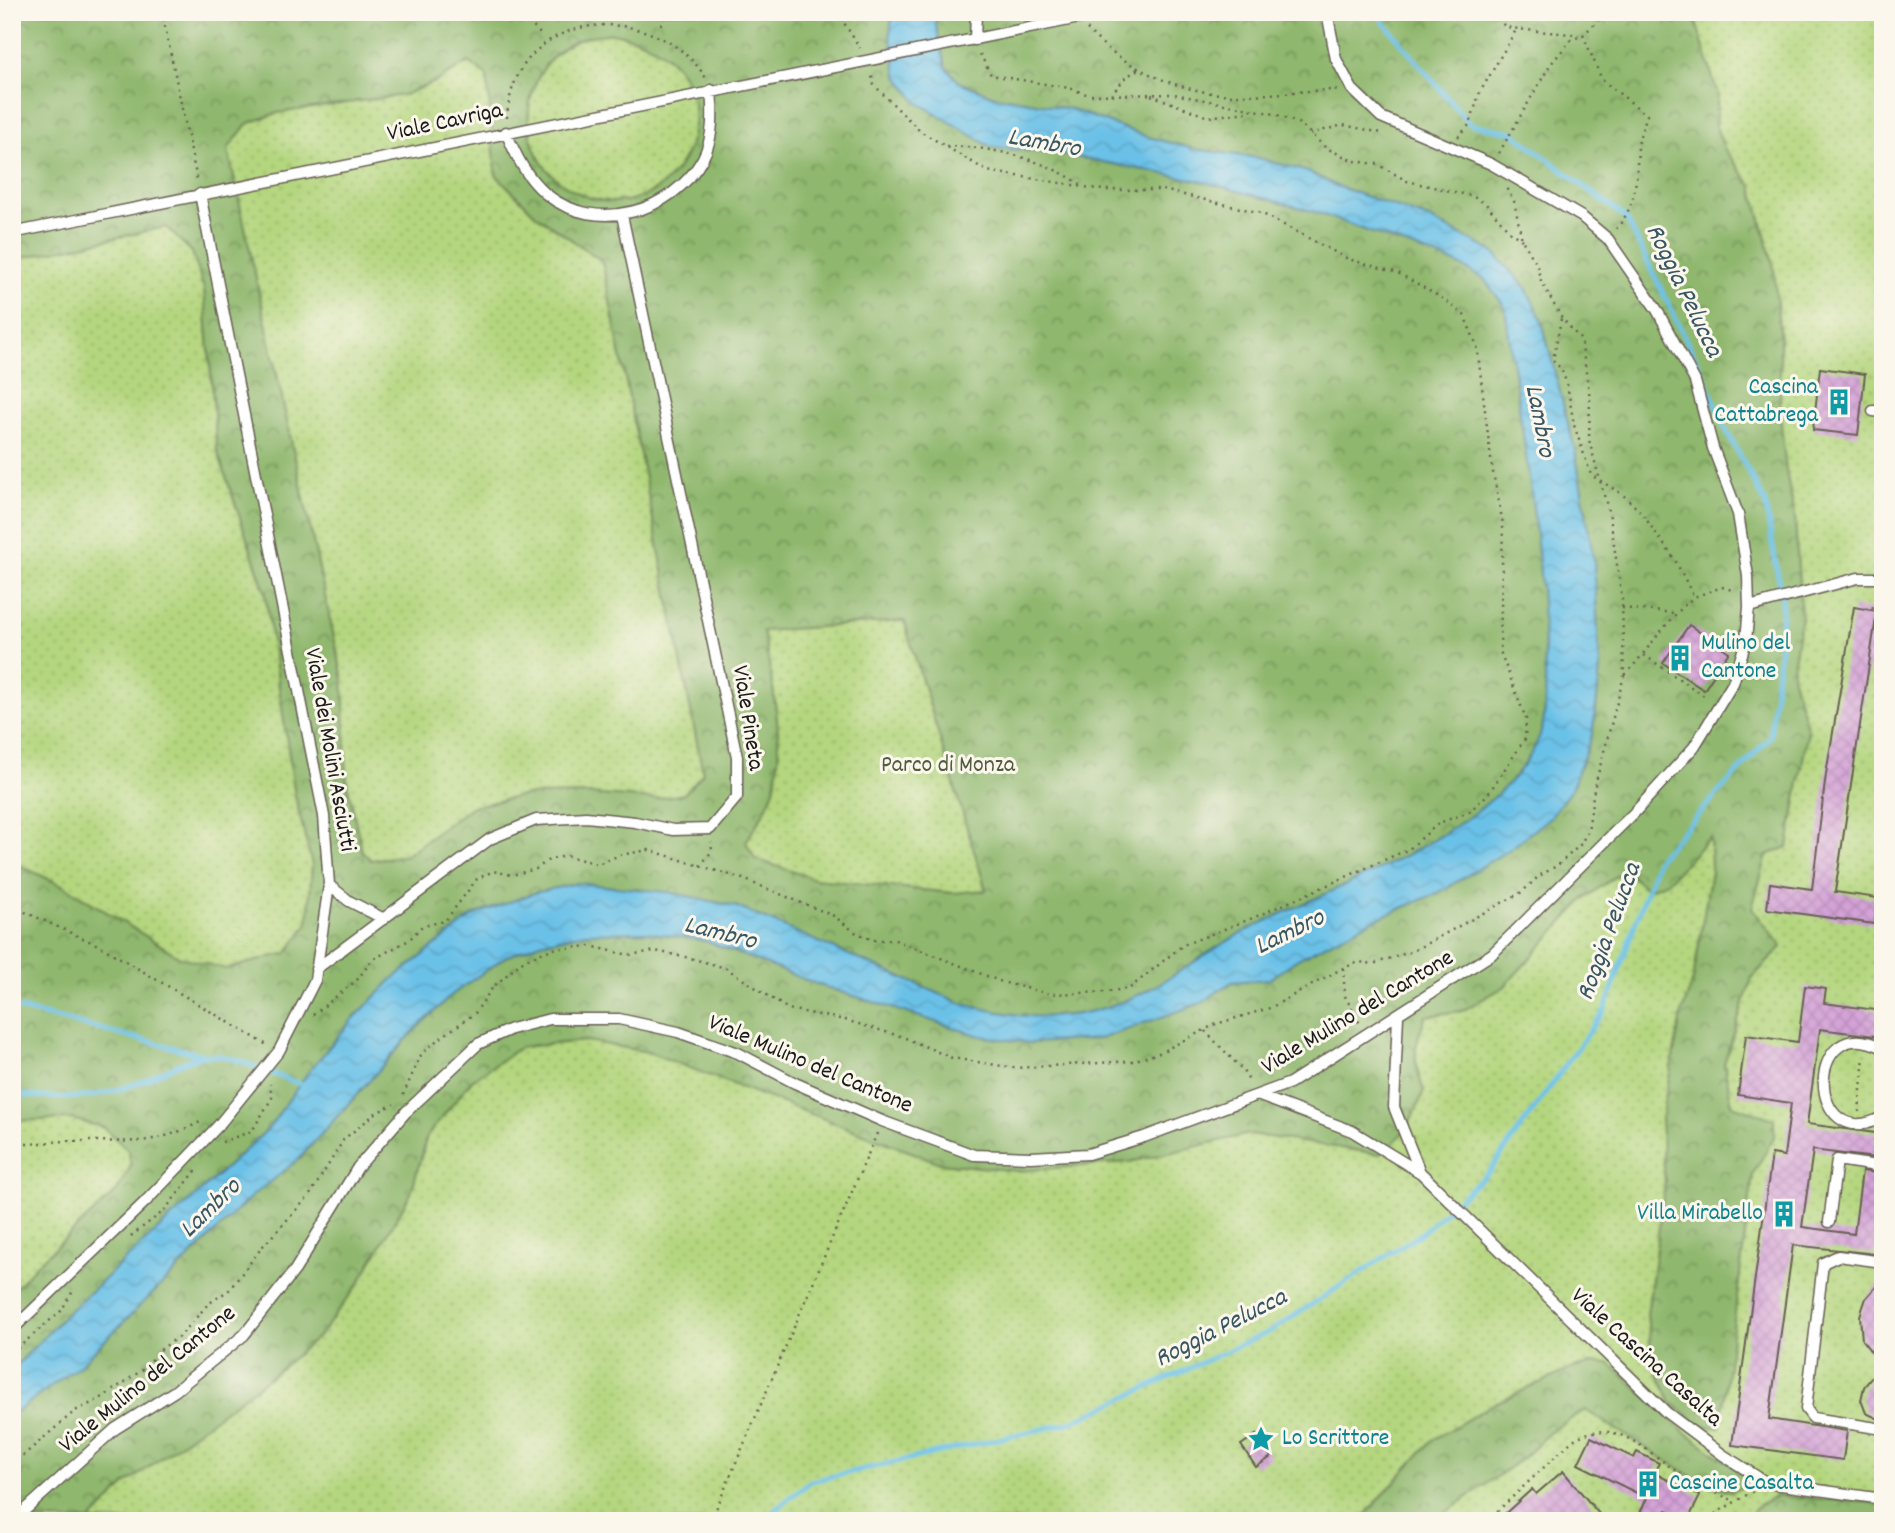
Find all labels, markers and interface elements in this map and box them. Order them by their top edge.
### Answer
street label: Viale Cavriga [384,94,507,152]
water label: Lambro [1005,119,1085,169]
water label: Roggia Pelucca [1635,218,1732,365]
place label: Cascina Cattabrega [1714,371,1819,433]
water label: Lambro [1514,382,1564,462]
building icon: Cascina Cattabrega [1824,387,1854,417]
place label: Mulino del Cantone [1701,627,1791,689]
building icon: Mulino del Cantone [1665,643,1695,673]
street label: Viale dei Molini Asciutti [294,646,364,854]
street label: Viale Pineta [722,663,772,774]
park label: Parco di Monza [881,749,1016,783]
water label: Roggia Pelucca [1568,856,1653,1006]
water label: Lambro [1249,900,1332,966]
water label: Lambro [680,907,761,961]
street label: Viale Mulino del Cantone [1255,942,1461,1084]
street label: Viale Mulino del Cantone [702,1007,918,1123]
water label: Lambro [172,1169,251,1248]
place label: Villa Mirabello [1637,1197,1763,1231]
building icon: Villa Mirabello [1769,1199,1799,1229]
water label: Roggia Pelucca [1149,1279,1295,1378]
street label: Viale Cascina Casalta [1562,1280,1730,1436]
street label: Viale Mulino del Cantone [52,1298,244,1462]
place label: Lo Scrittore [1282,1422,1389,1456]
place icon: Lo Scrittore [1246,1424,1276,1454]
place label: Cascine Casalta [1669,1467,1814,1501]
building icon: Cascine Casalta [1633,1469,1663,1499]

